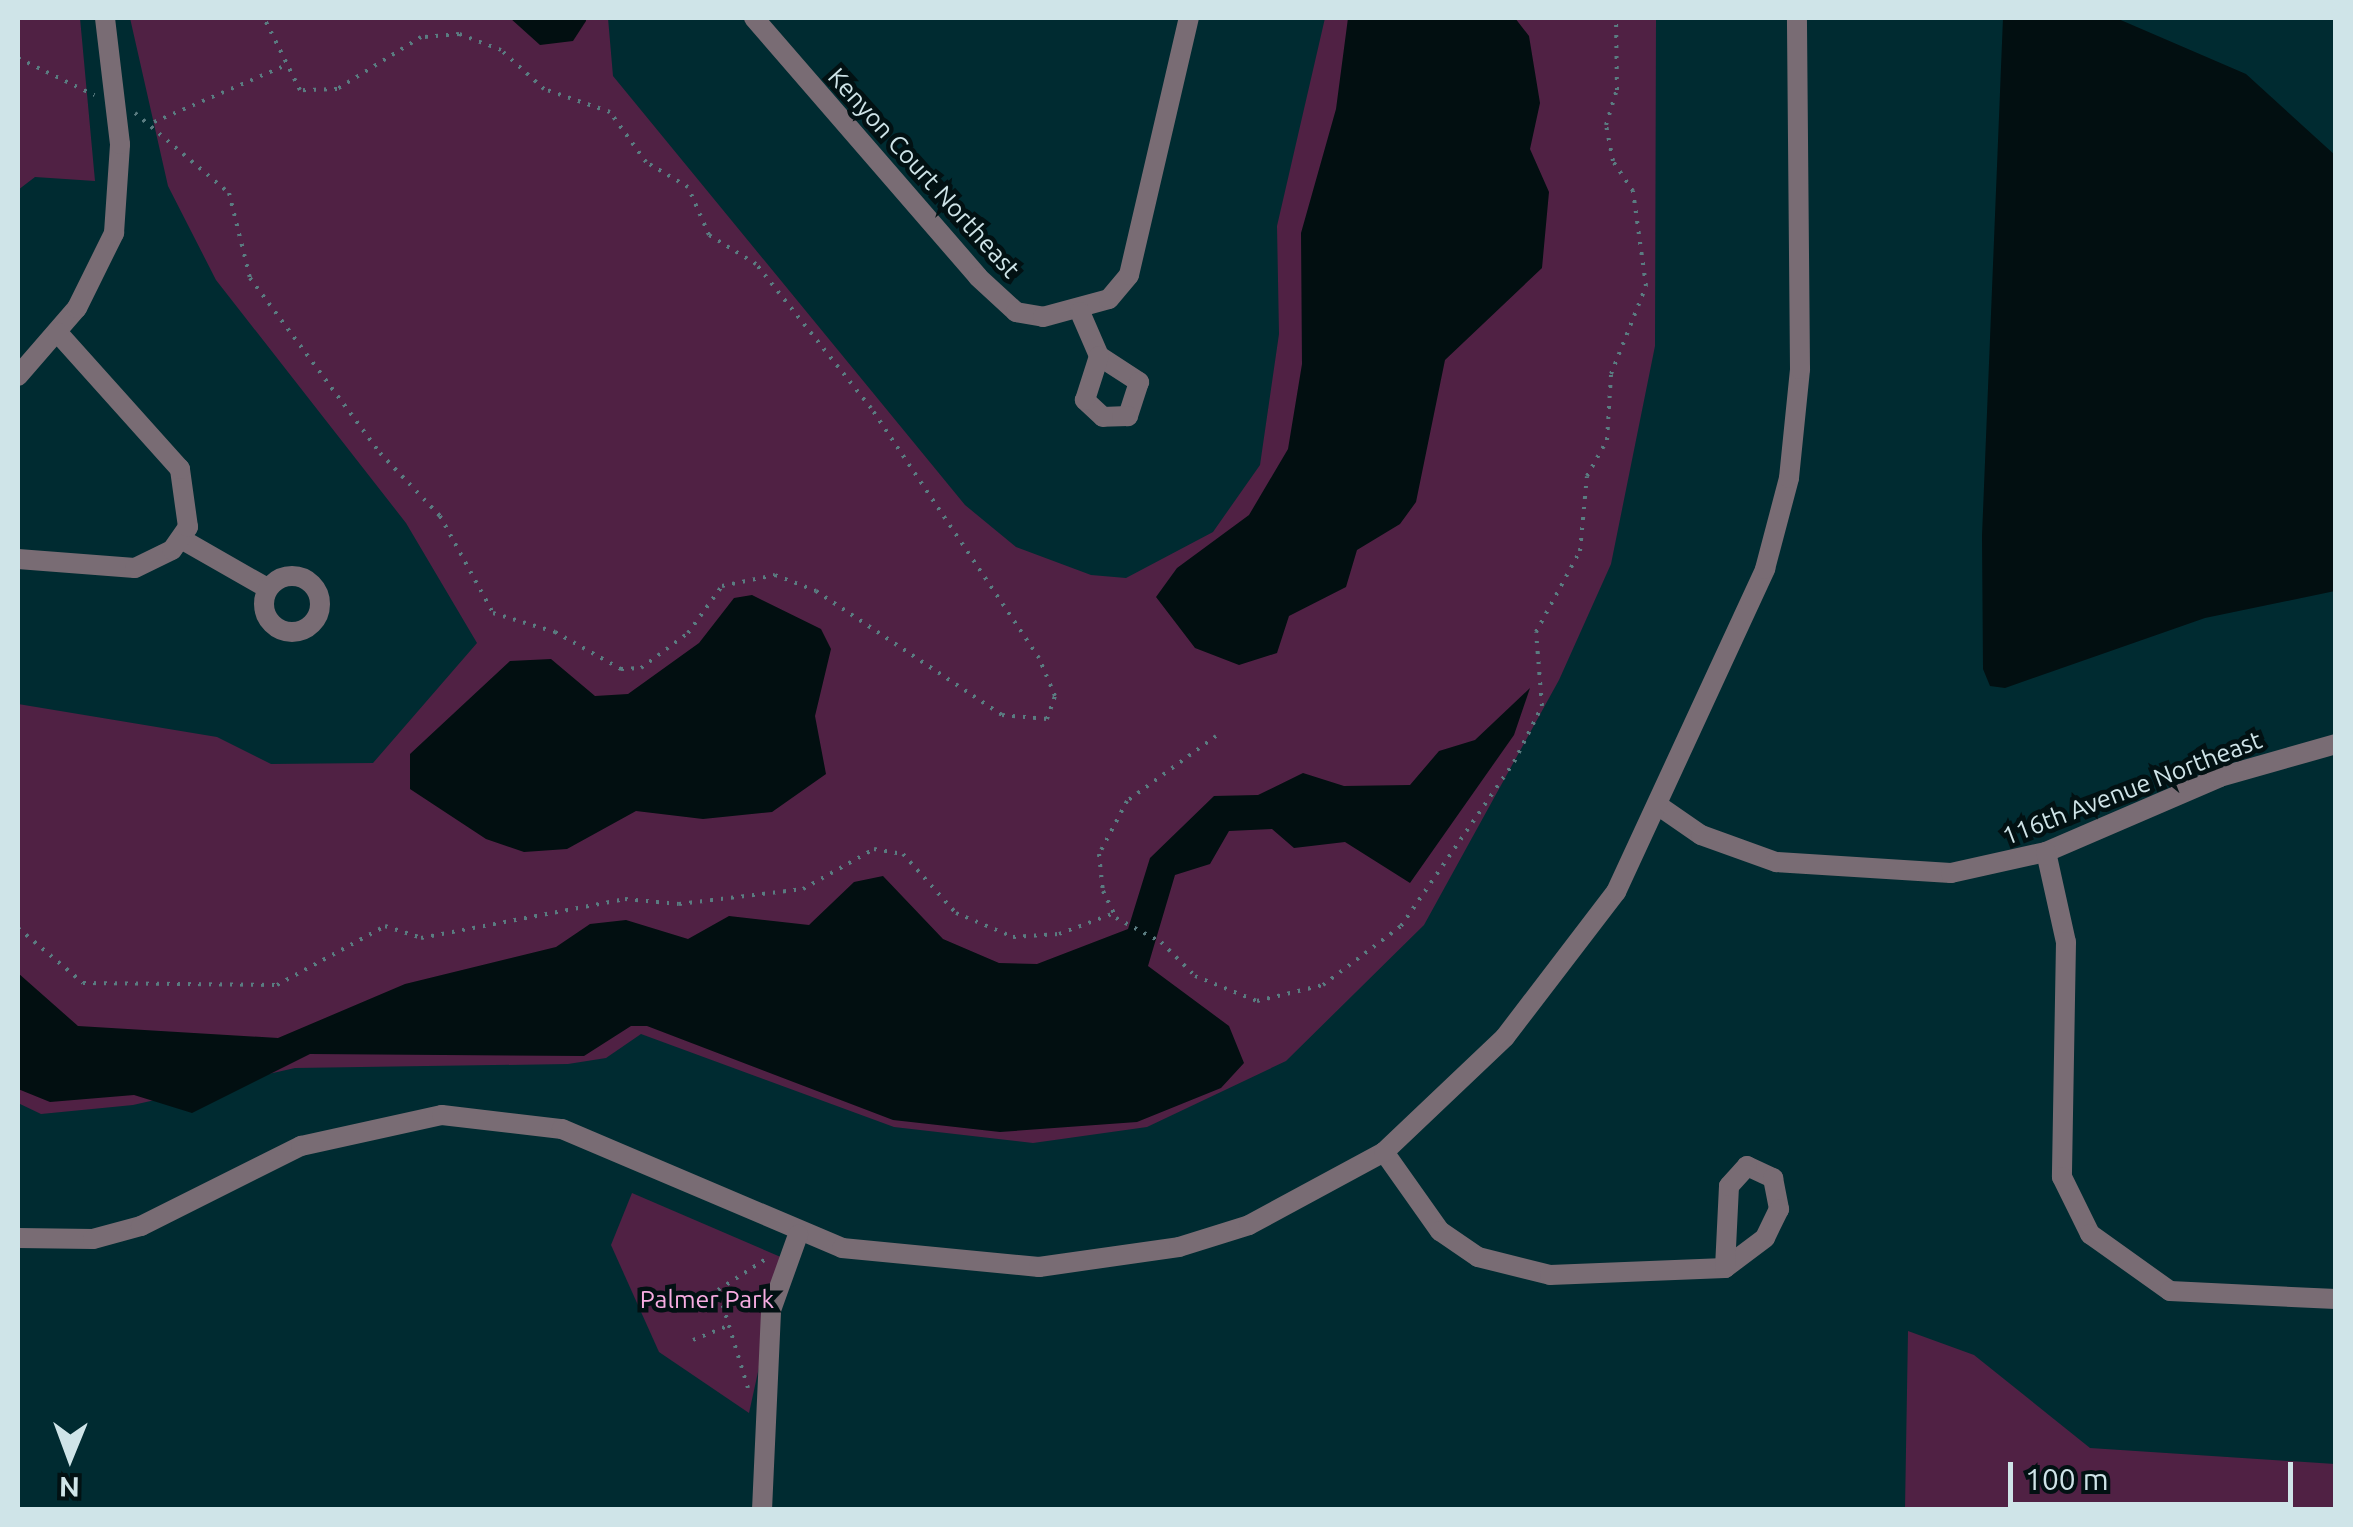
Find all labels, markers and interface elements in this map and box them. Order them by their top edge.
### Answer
street label: Kenyon Court Northeast [822,62,1026,284]
street label: 116th Avenue Northeast [1998,725,2266,851]
park label: Palmer Park [640,1284,774,1314]
north arrow [20,1407,120,1507]
scale bar [2013,1442,2298,1504]
text: 100 m [2025,1462,2109,1496]
text: N [59,1472,80,1503]

